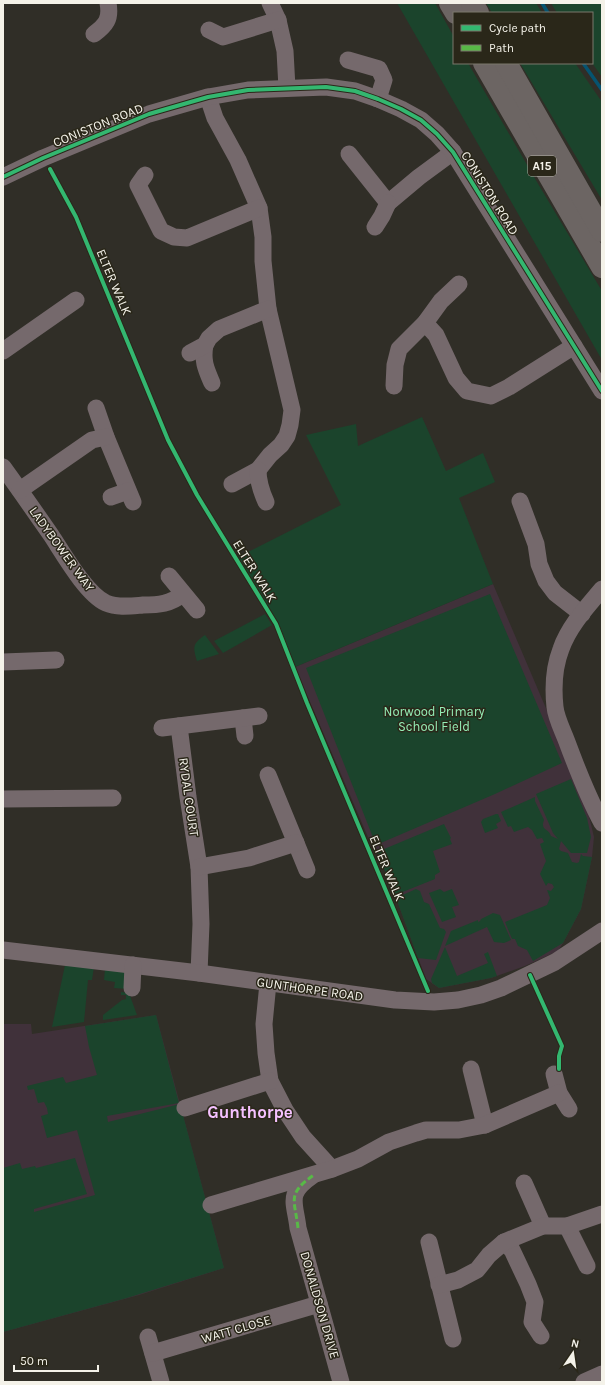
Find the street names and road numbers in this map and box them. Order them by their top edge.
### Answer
street label: CONISTON ROAD [51,100,145,150]
street label: CONISTON ROAD [458,148,522,238]
road number: A15 [528,156,556,176]
street label: ELTER WALK [93,247,135,317]
street label: LADYBOWER WAY [26,504,98,594]
street label: ELTER WALK [230,537,280,605]
street label: RYDAL COURT [176,757,202,838]
street label: ELTER WALK [366,833,408,903]
street label: GUNTHORPE ROAD [256,974,364,1004]
street label: DONALDSON DRIVE [297,1250,343,1360]
street label: WATT CLOSE [199,1312,273,1346]

